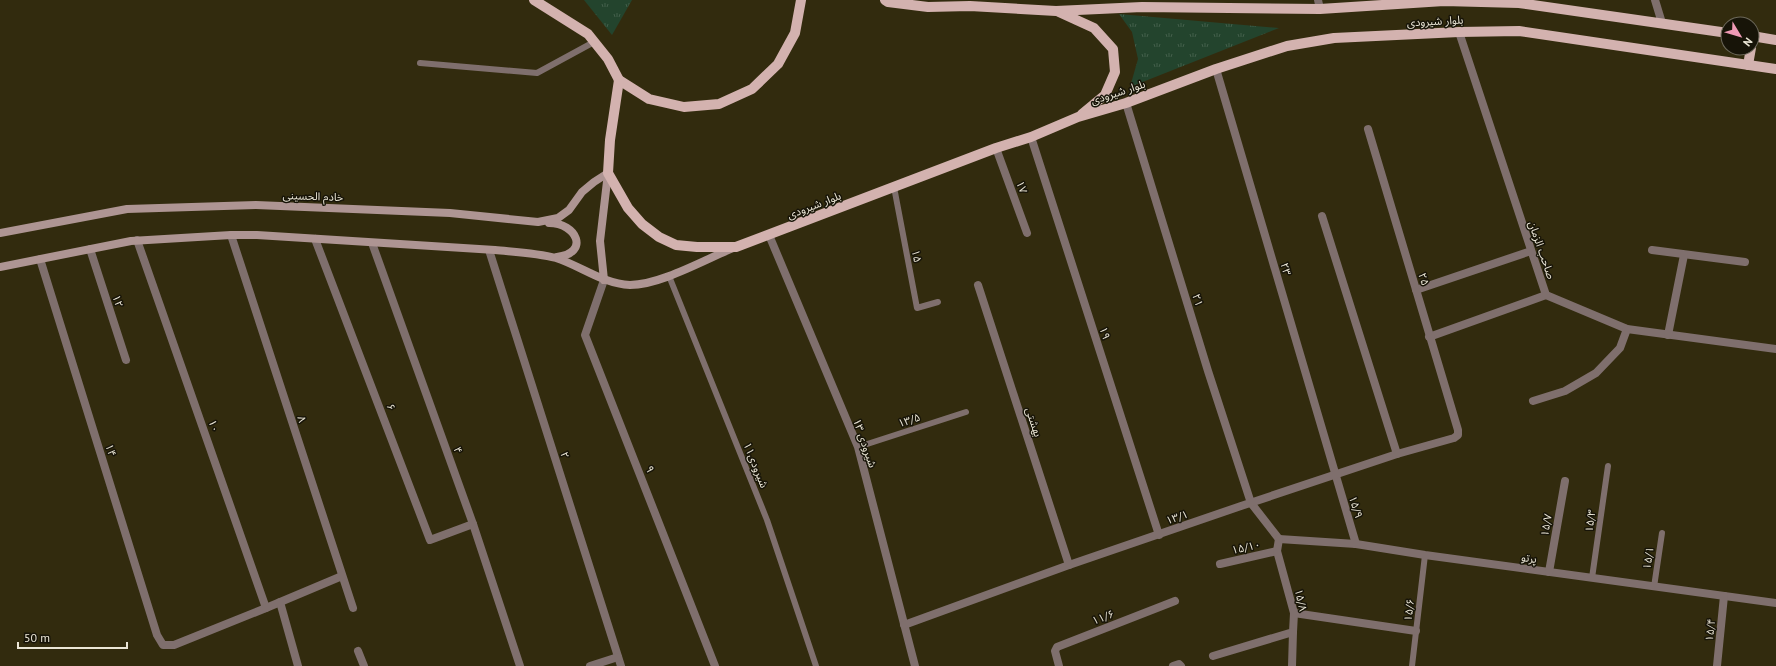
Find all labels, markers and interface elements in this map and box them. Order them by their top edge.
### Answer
street label: بلوار شیرودی [1406,13,1464,30]
north arrow [1720,16,1760,56]
text: N [1740,35,1756,49]
street label: بلوار شیرودی [1089,77,1147,107]
street label: ۱۷ [1013,179,1031,196]
street label: خادم الحسینی [282,188,344,205]
street label: بلوار شیرودی [785,188,843,222]
street label: صاحب الزمان [1525,219,1558,281]
street label: ۱۵ [909,248,925,264]
street label: ۲۳ [1278,261,1294,277]
street label: ۲۵ [1415,271,1433,287]
street label: ۲۱ [1189,292,1207,308]
street label: ۱۲ [109,293,127,309]
street label: ۱۹ [1096,325,1114,341]
street label: ۶ [383,402,399,412]
street label: بهشتی [1023,406,1045,439]
street label: ۱۳/۵ [896,410,922,430]
street label: ۸ [294,414,310,425]
street label: شیرودی ۱۳ [850,417,880,470]
street label: ۱۰ [205,418,223,434]
street label: ۱۱شیرودی [740,440,772,490]
street label: ۱۴ [102,442,120,458]
street label: ۴ [450,445,466,455]
street label: ۲ [557,450,573,460]
street label: ۹ [642,464,658,474]
street label: ۱۵/۹ [1346,494,1366,520]
street label: ۱۳/۱ [1164,507,1190,527]
street label: ۱۵/۳ [1581,509,1599,533]
street label: ۱۵/۷ [1537,512,1555,537]
street label: ۱۵/۱۰ [1230,537,1262,557]
street label: ۱۵/۱ [1639,546,1657,570]
street label: پرتو [1520,550,1538,567]
street label: ۱۵/۸ [1292,587,1310,613]
street label: ۱۵/۶ [1401,598,1417,622]
street label: ۱۱/۶ [1090,606,1116,628]
street label: ۱۵/۴ [1702,618,1718,642]
scale bar [18,624,127,650]
text: 50 m [24,630,50,645]

